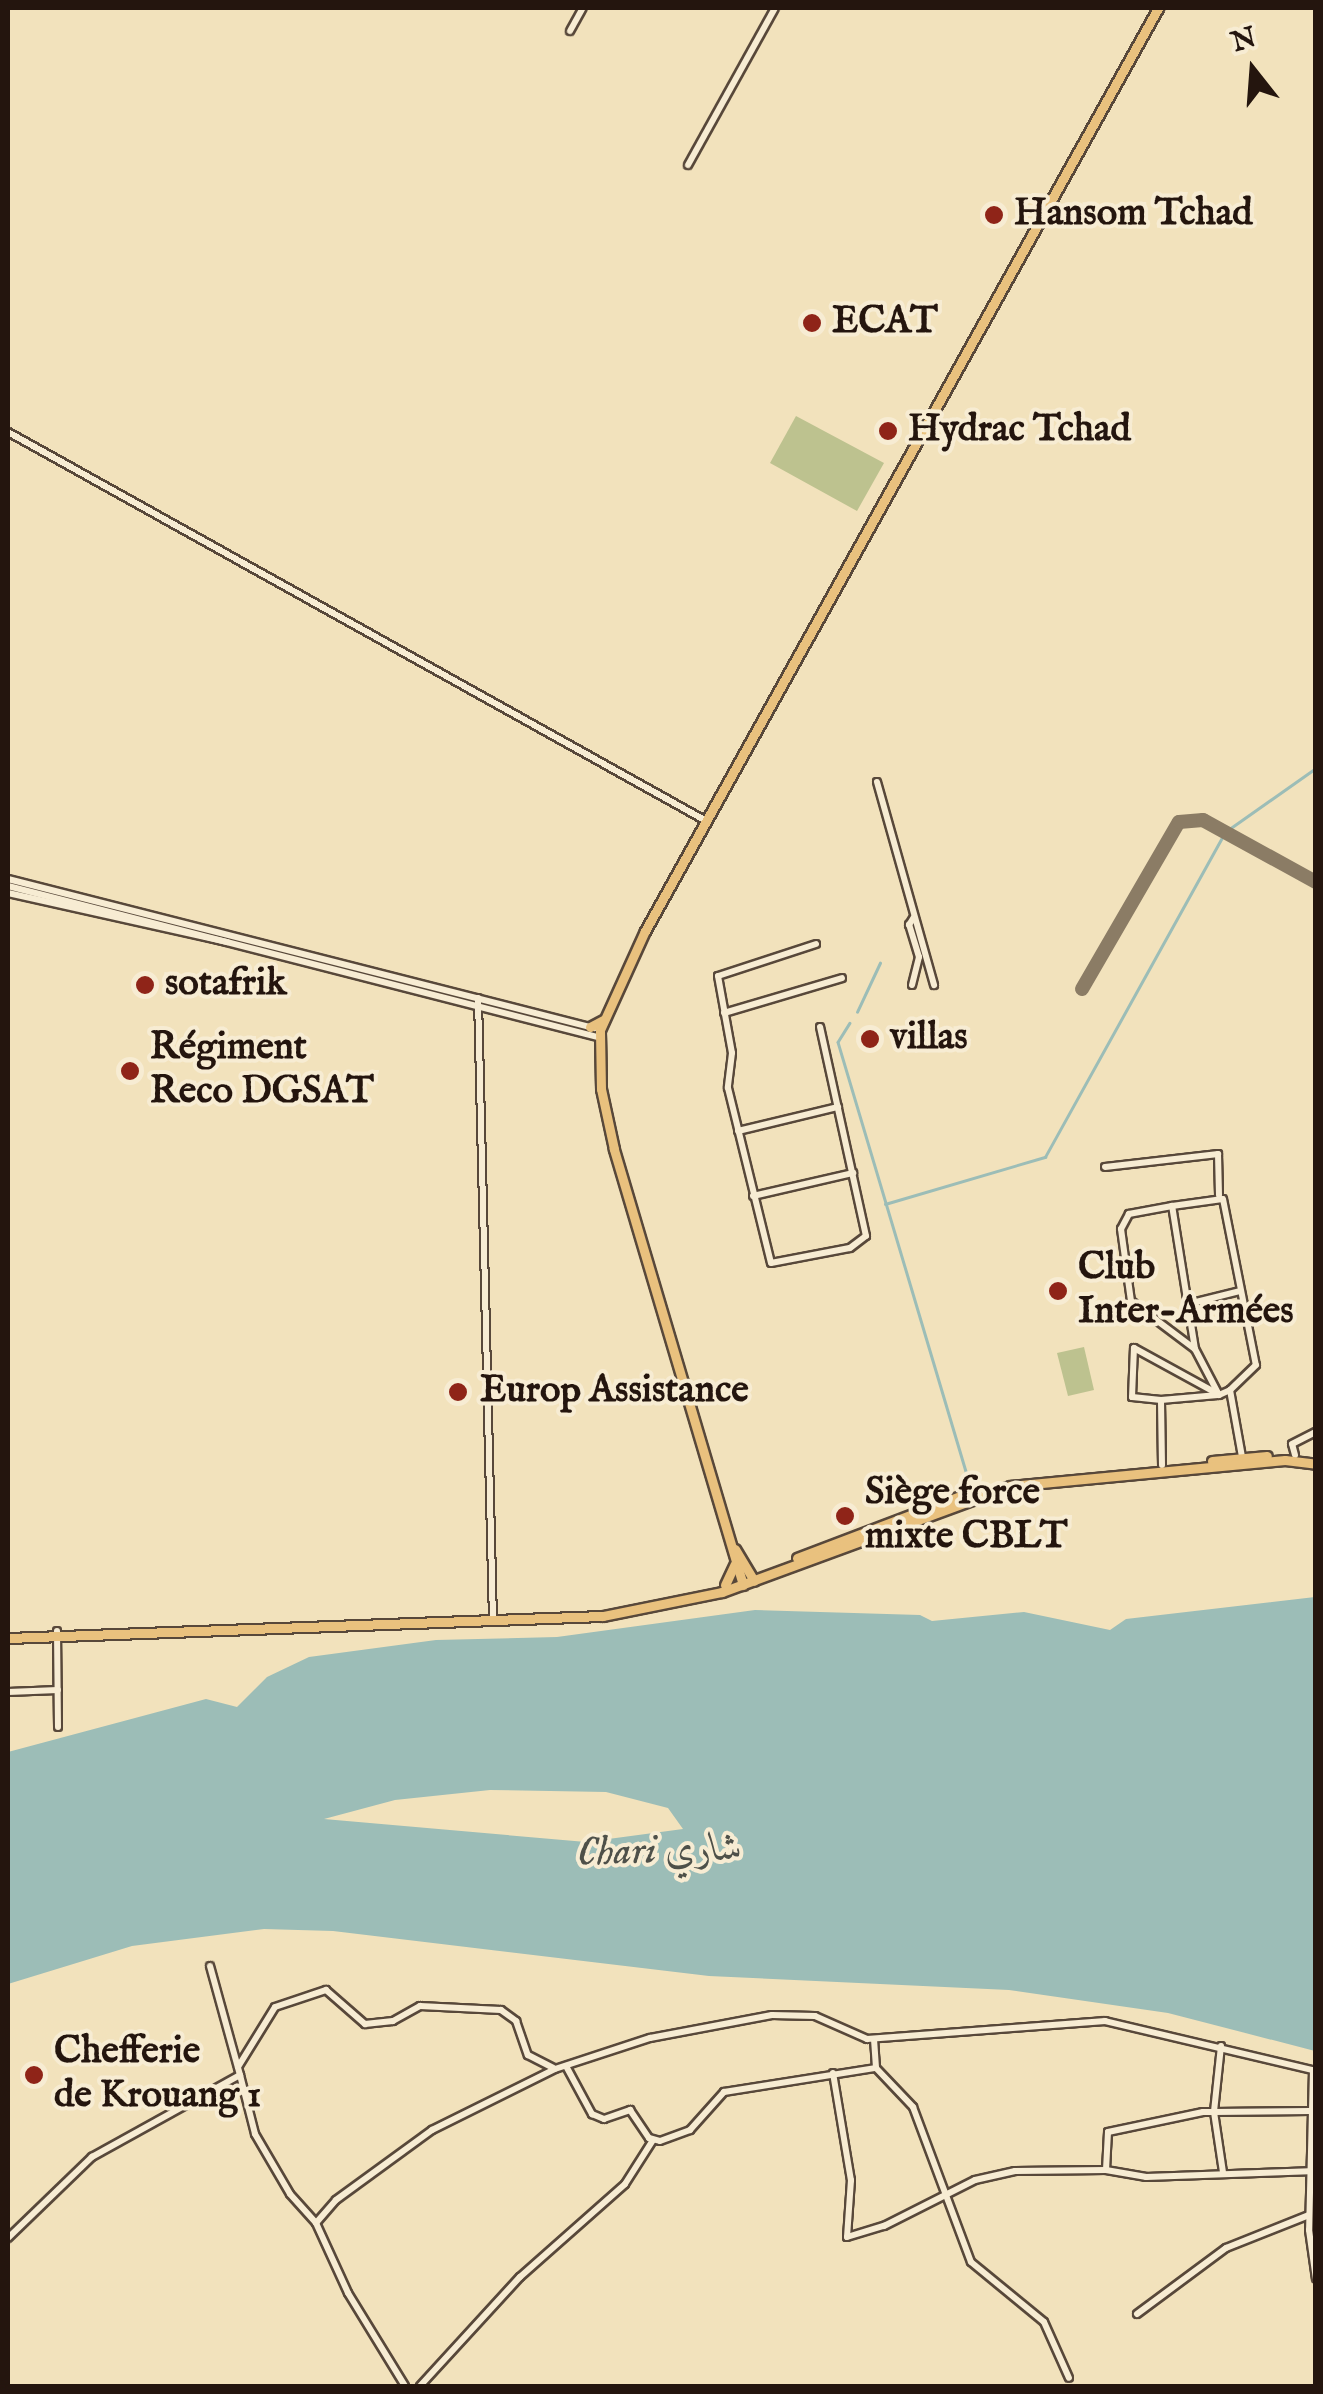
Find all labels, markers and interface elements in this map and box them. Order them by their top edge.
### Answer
north arrow [1203,20,1303,120]
text: N [1227,21,1261,61]
place label: Hansom Tchad [1014,192,1252,238]
marker: Hansom Tchad [983,204,1005,226]
place label: ECAT [832,300,938,346]
marker: ECAT [801,312,823,334]
place label: Hydrac Tchad [908,408,1131,454]
marker: Hydrac Tchad [877,420,899,442]
place label: sotafrik [165,962,287,1008]
marker: sotafrik [134,974,156,996]
place label: villas [890,1016,968,1062]
place label: Régiment Reco DGSAT [150,1026,374,1116]
marker: villas [859,1028,881,1050]
marker: Régiment Reco DGSAT [119,1060,141,1082]
place label: Club Inter-Armées [1078,1246,1294,1336]
marker: Club Inter-Armées [1047,1280,1069,1302]
place label: Europ Assistance [480,1369,749,1415]
marker: Europ Assistance [445,1379,471,1405]
place label: Siège force mixte CBLT [865,1471,1067,1560]
marker: Siège force mixte CBLT [834,1505,856,1527]
water label: Chari شاري [576,1825,744,1879]
place label: Chefferie de Krouang 1 [54,2030,261,2120]
marker: Chefferie de Krouang 1 [23,2064,45,2086]

